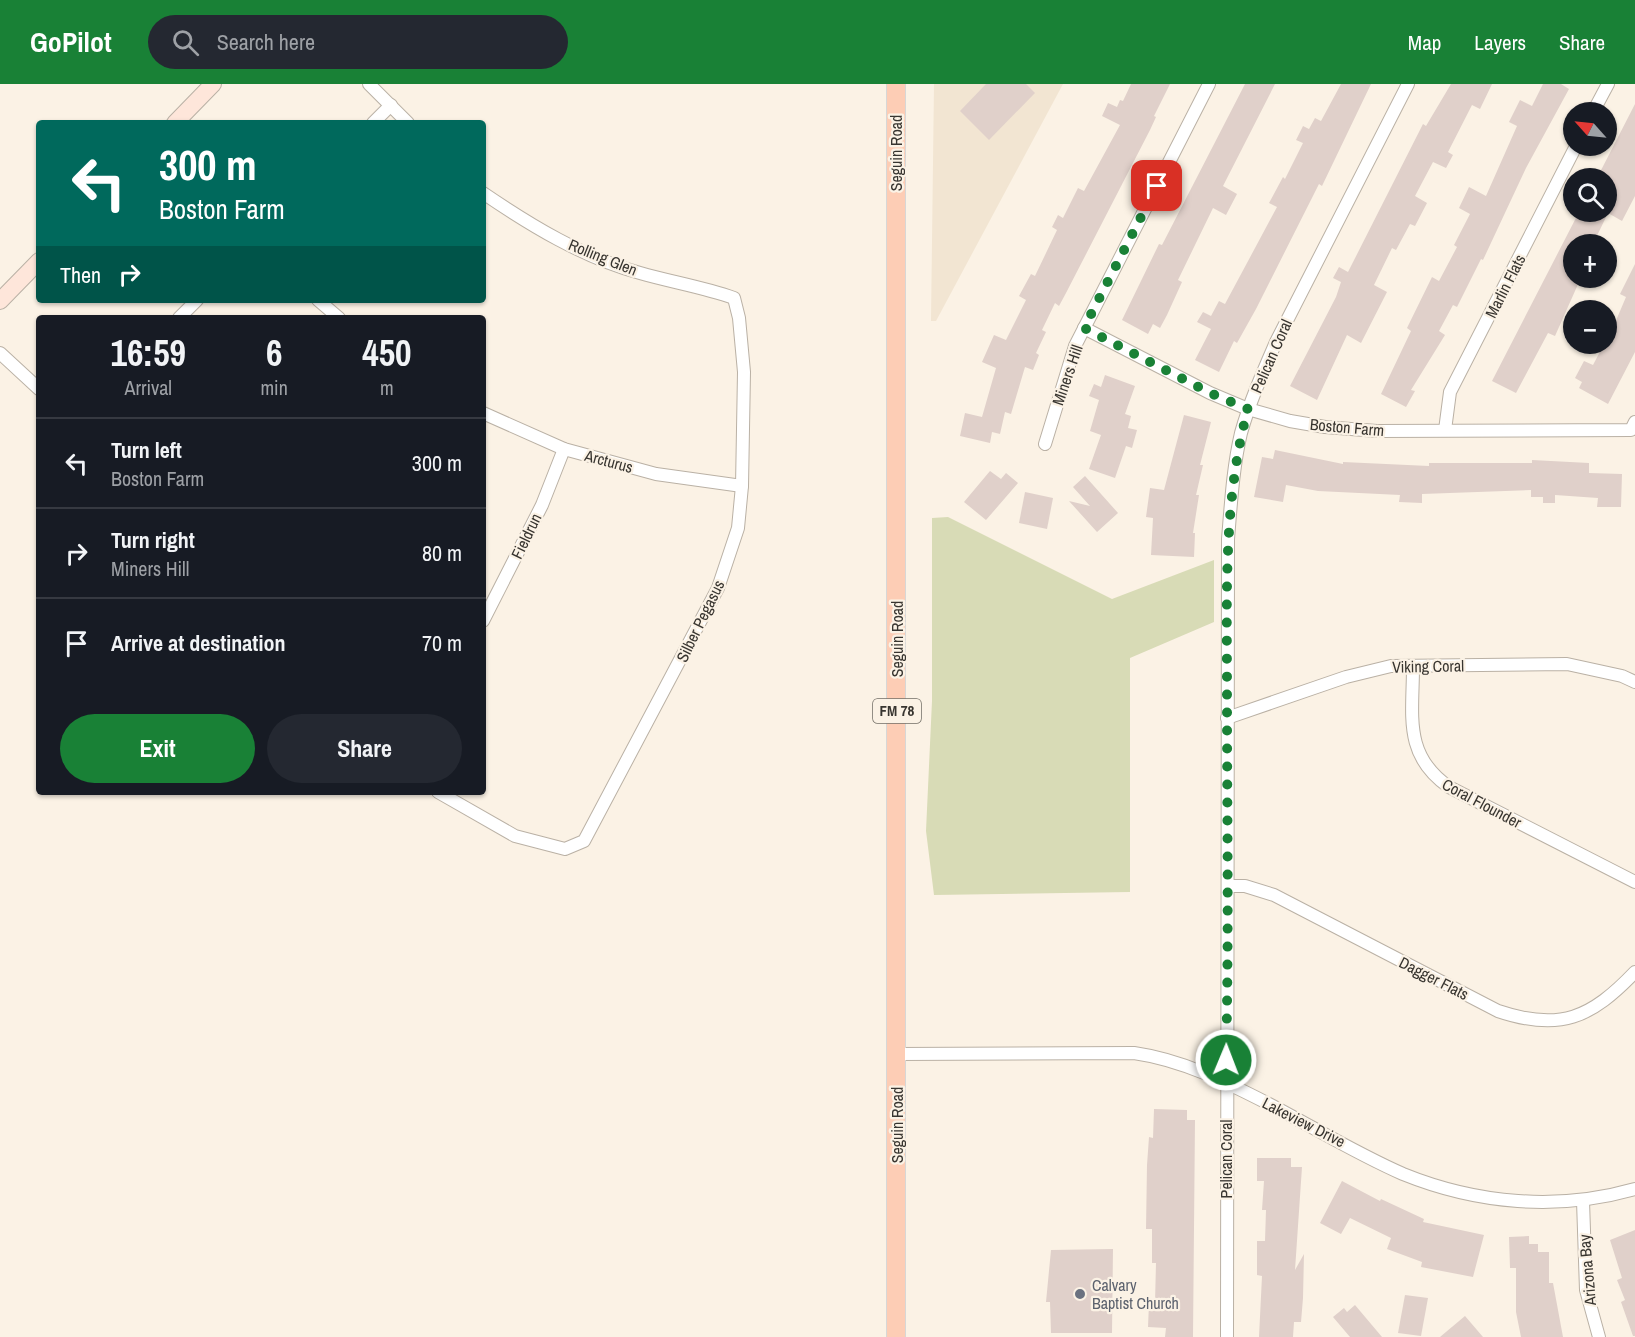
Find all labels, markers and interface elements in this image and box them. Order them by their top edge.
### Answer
search box [148,15,568,69]
text: GoPilot [30,23,112,61]
icon: search [169,26,202,59]
text: Search here [217,27,315,57]
text: Map [1408,28,1441,57]
text: Layers [1474,28,1526,57]
text: Share [1559,28,1605,57]
north arrow [1563,102,1617,156]
map controls [1563,102,1617,354]
street label: Seguin Road [885,115,907,191]
text: 300 m [159,137,257,193]
icon: left [60,144,138,222]
pin [1131,160,1182,211]
button: search [1563,168,1617,222]
icon: arrive [1140,169,1173,202]
text: Boston Farm [159,191,285,227]
street label: Rolling Glen [565,233,641,281]
button: + [1563,234,1617,288]
street label: Marlin Flats [1480,250,1530,322]
icon: right [113,258,146,291]
text: Then [60,260,101,290]
button: − [1563,300,1617,354]
street label: Pelican Coral [1245,315,1297,396]
text: 16:59 [110,329,186,377]
text: 6 [266,329,282,377]
text: 450 [362,329,412,377]
street label: Miners Hill [1046,342,1088,408]
text: Arrival [125,374,172,401]
text: min [260,374,288,401]
text: m [380,374,394,401]
street label: Boston Farm [1309,413,1385,441]
text: Turn left [111,435,182,465]
street label: Arcturus [582,444,635,478]
icon: left [60,447,93,480]
text: 300 m [412,448,462,478]
text: Boston Farm [111,465,204,492]
street label: Fieldrun [506,510,546,562]
text: Turn right [111,525,195,555]
icon: right [60,537,93,570]
text: 80 m [422,538,462,568]
text: Miners Hill [111,555,189,582]
street label: Silber Pegasus [671,576,729,666]
street label: Seguin Road [886,601,908,677]
icon: arrive [60,627,93,660]
text: Arrive at destination [111,628,285,658]
text: 70 m [422,628,462,658]
street label: Viking Coral [1392,654,1464,678]
road number: FM 78 [873,699,921,723]
button: Exit [60,714,255,783]
button: Share [267,714,462,783]
street label: Coral Flounder [1439,773,1526,833]
street label: Dagger Flats [1396,951,1472,1005]
position arrow [1194,1028,1258,1092]
street label: Seguin Road [886,1087,908,1163]
street label: Lakeview Drive [1259,1092,1349,1152]
street label: Pelican Coral [1215,1120,1237,1198]
street label: Arizona Bay [1573,1233,1601,1308]
place label: Calvary Baptist Church [1092,1274,1179,1314]
marker: Calvary Baptist Church [1073,1287,1087,1301]

